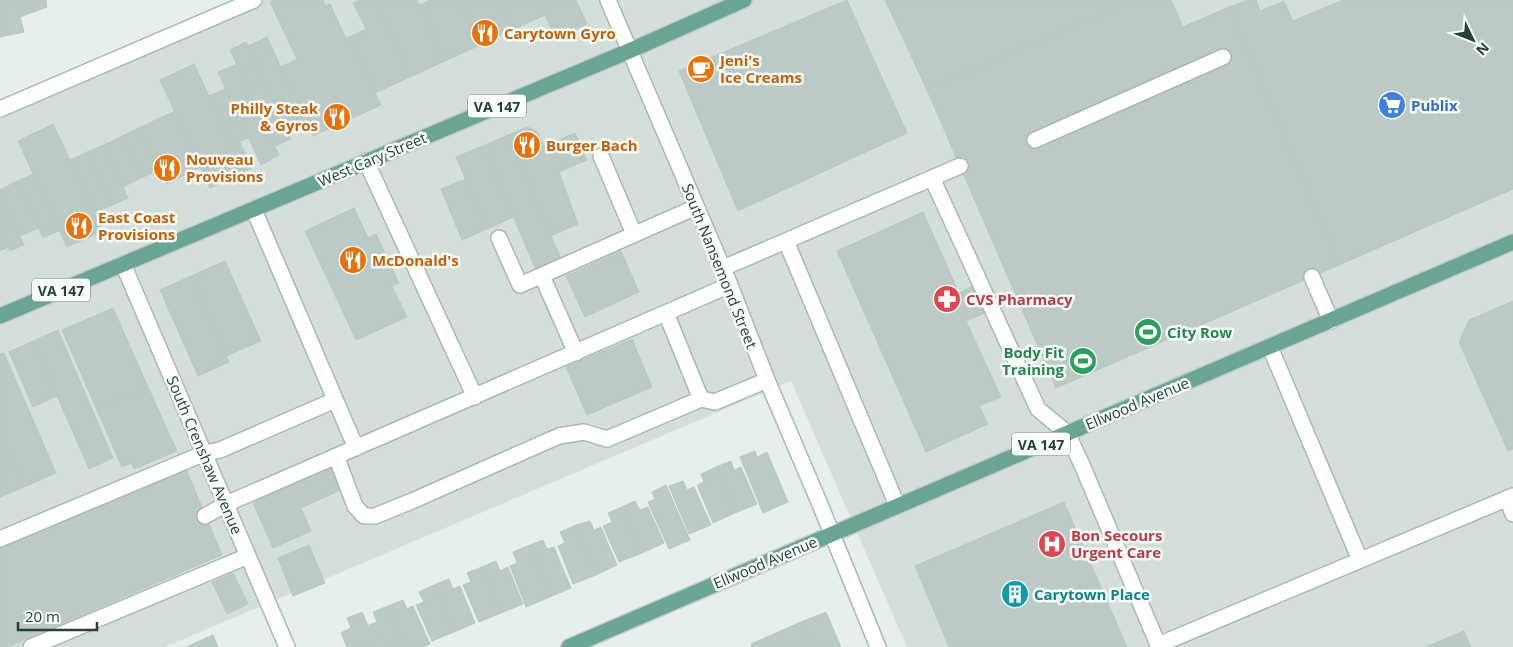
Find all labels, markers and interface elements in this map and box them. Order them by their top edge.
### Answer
north arrow [1448,15,1498,65]
restaurant icon: Carytown Gyro [470,18,500,48]
place label: Carytown Gyro [504,23,616,43]
text: N [1472,39,1494,60]
place label: Jeni's Ice Creams [718,50,802,87]
cafe icon: Jeni's Ice Creams [686,54,716,84]
supermarket icon: Publix [1377,90,1407,120]
road number: VA 147 [468,94,526,118]
place label: Publix [1411,95,1458,115]
place label: Philly Steak & Gyros [231,98,319,135]
restaurant icon: Philly Steak & Gyros [322,102,352,132]
street label: West Cary Street [315,127,429,191]
restaurant icon: Burger Bach [512,130,542,160]
place label: Burger Bach [546,135,638,155]
place label: Nouveau Provisions [186,149,263,186]
restaurant icon: Nouveau Provisions [152,153,182,183]
street label: South Nansemond Street [678,180,762,352]
place label: East Coast Provisions [98,207,176,244]
restaurant icon: East Coast Provisions [64,211,94,241]
restaurant icon: McDonald's [338,245,368,275]
place label: McDonald's [372,250,459,270]
road number: VA 147 [32,278,90,302]
pharmacy icon: CVS Pharmacy [932,284,962,314]
place label: CVS Pharmacy [966,289,1073,309]
sports icon: City Row [1133,317,1163,347]
place label: City Row [1167,322,1232,342]
place label: Body Fit Training [1002,342,1065,379]
sports icon: Body Fit Training [1068,346,1098,376]
street label: Ellwood Avenue [1082,372,1192,434]
street label: South Crenshaw Avenue [162,373,248,537]
road number: VA 147 [1012,432,1070,456]
place label: Bon Secours Urgent Care [1071,525,1162,562]
hospital icon: Bon Secours Urgent Care [1037,529,1067,559]
street label: Ellwood Avenue [710,531,820,593]
building icon: Carytown Place [1000,579,1030,609]
place label: Carytown Place [1034,584,1150,604]
scale bar [18,600,96,632]
text: 20 m [25,606,60,626]

